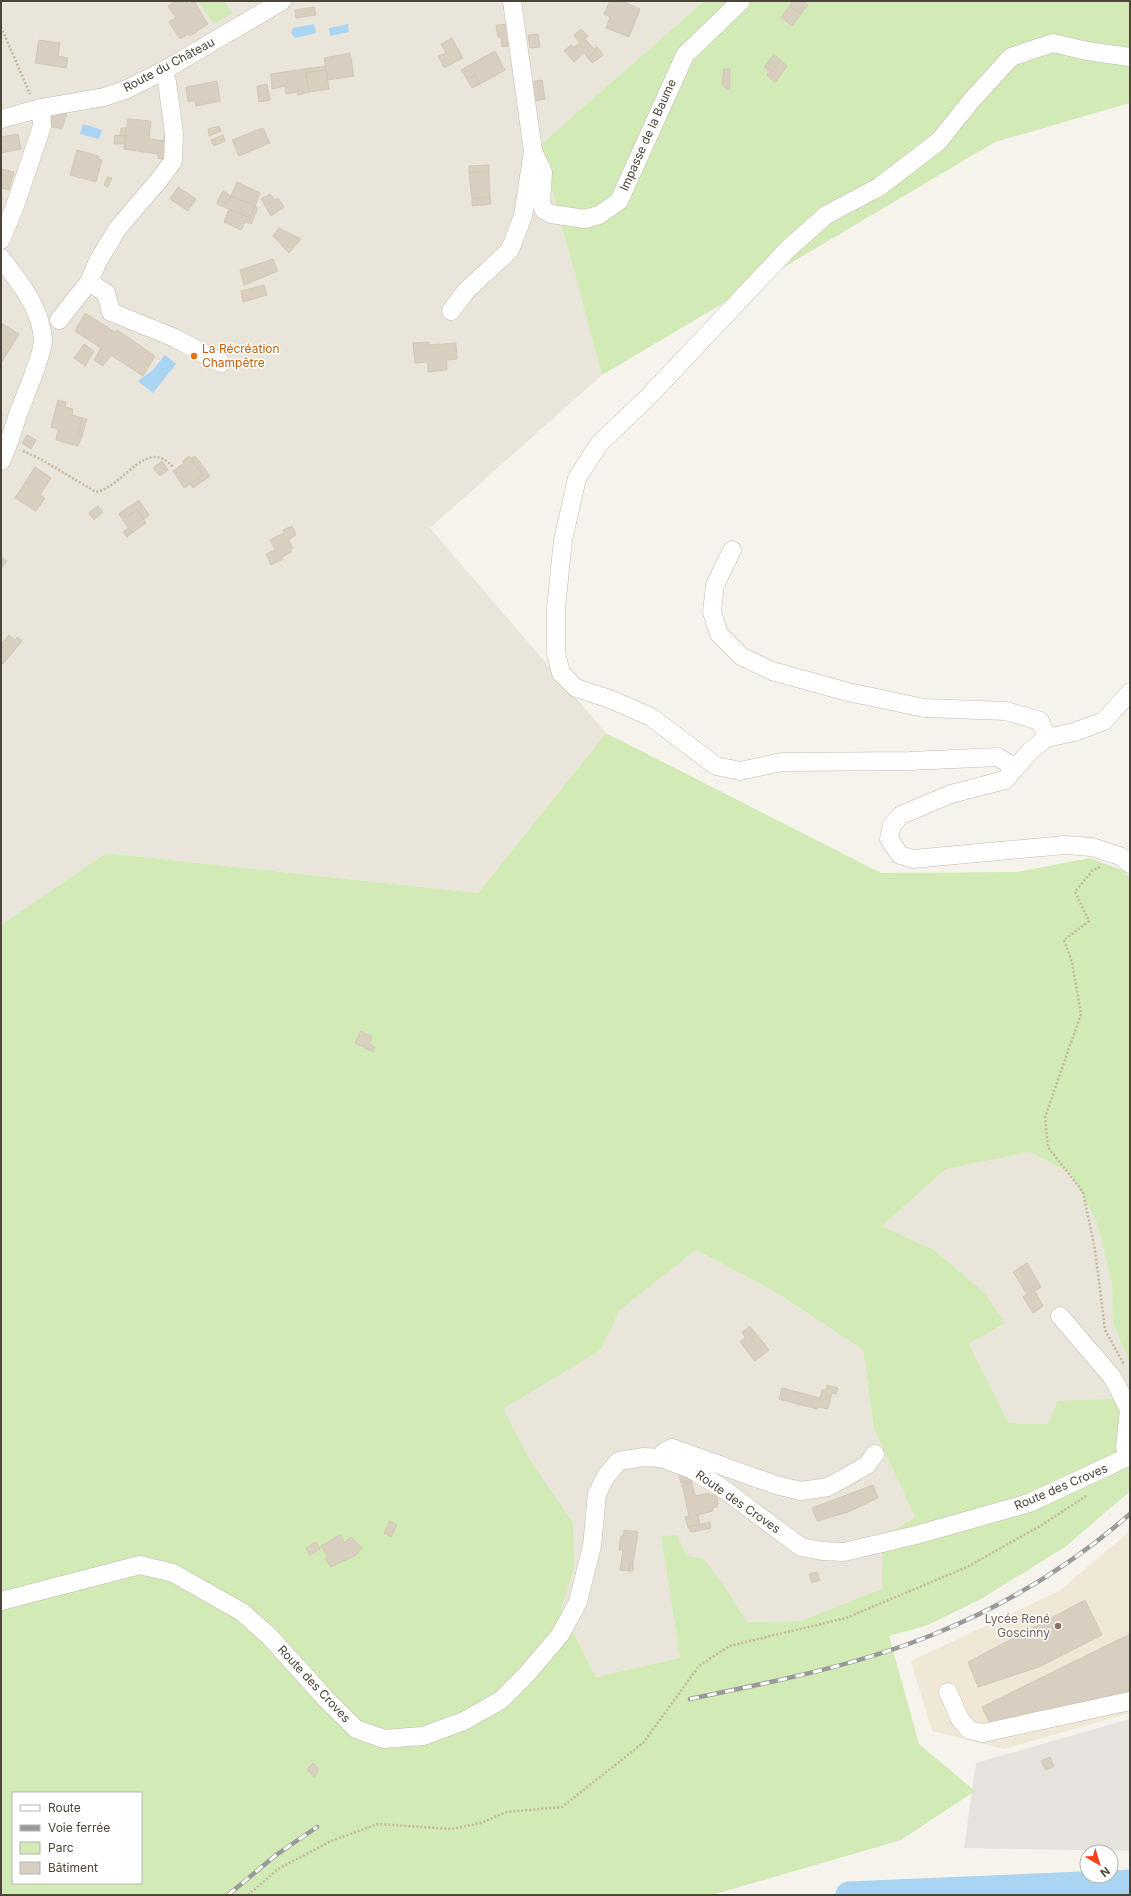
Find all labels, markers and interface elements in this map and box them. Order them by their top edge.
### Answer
street label: Route du Château [121,34,217,95]
street label: Impasse de la Baume [616,77,679,193]
place label: La Récréation Champêtre [202,341,280,370]
marker: La Récréation Champêtre [189,351,199,361]
street label: Route des Croves [1012,1460,1110,1513]
street label: Route des Croves [693,1467,784,1536]
place label: Lycée René Goscinny [985,1611,1050,1640]
marker: Lycée René Goscinny [1053,1621,1063,1631]
street label: Route des Croves [275,1642,354,1725]
legend [12,1792,142,1884]
text: Route [48,1800,81,1815]
text: Voie ferrée [48,1820,110,1835]
text: Parc [48,1840,74,1855]
north arrow [1079,1844,1119,1884]
text: Bâtiment [48,1860,98,1875]
text: N [1098,1864,1113,1880]

